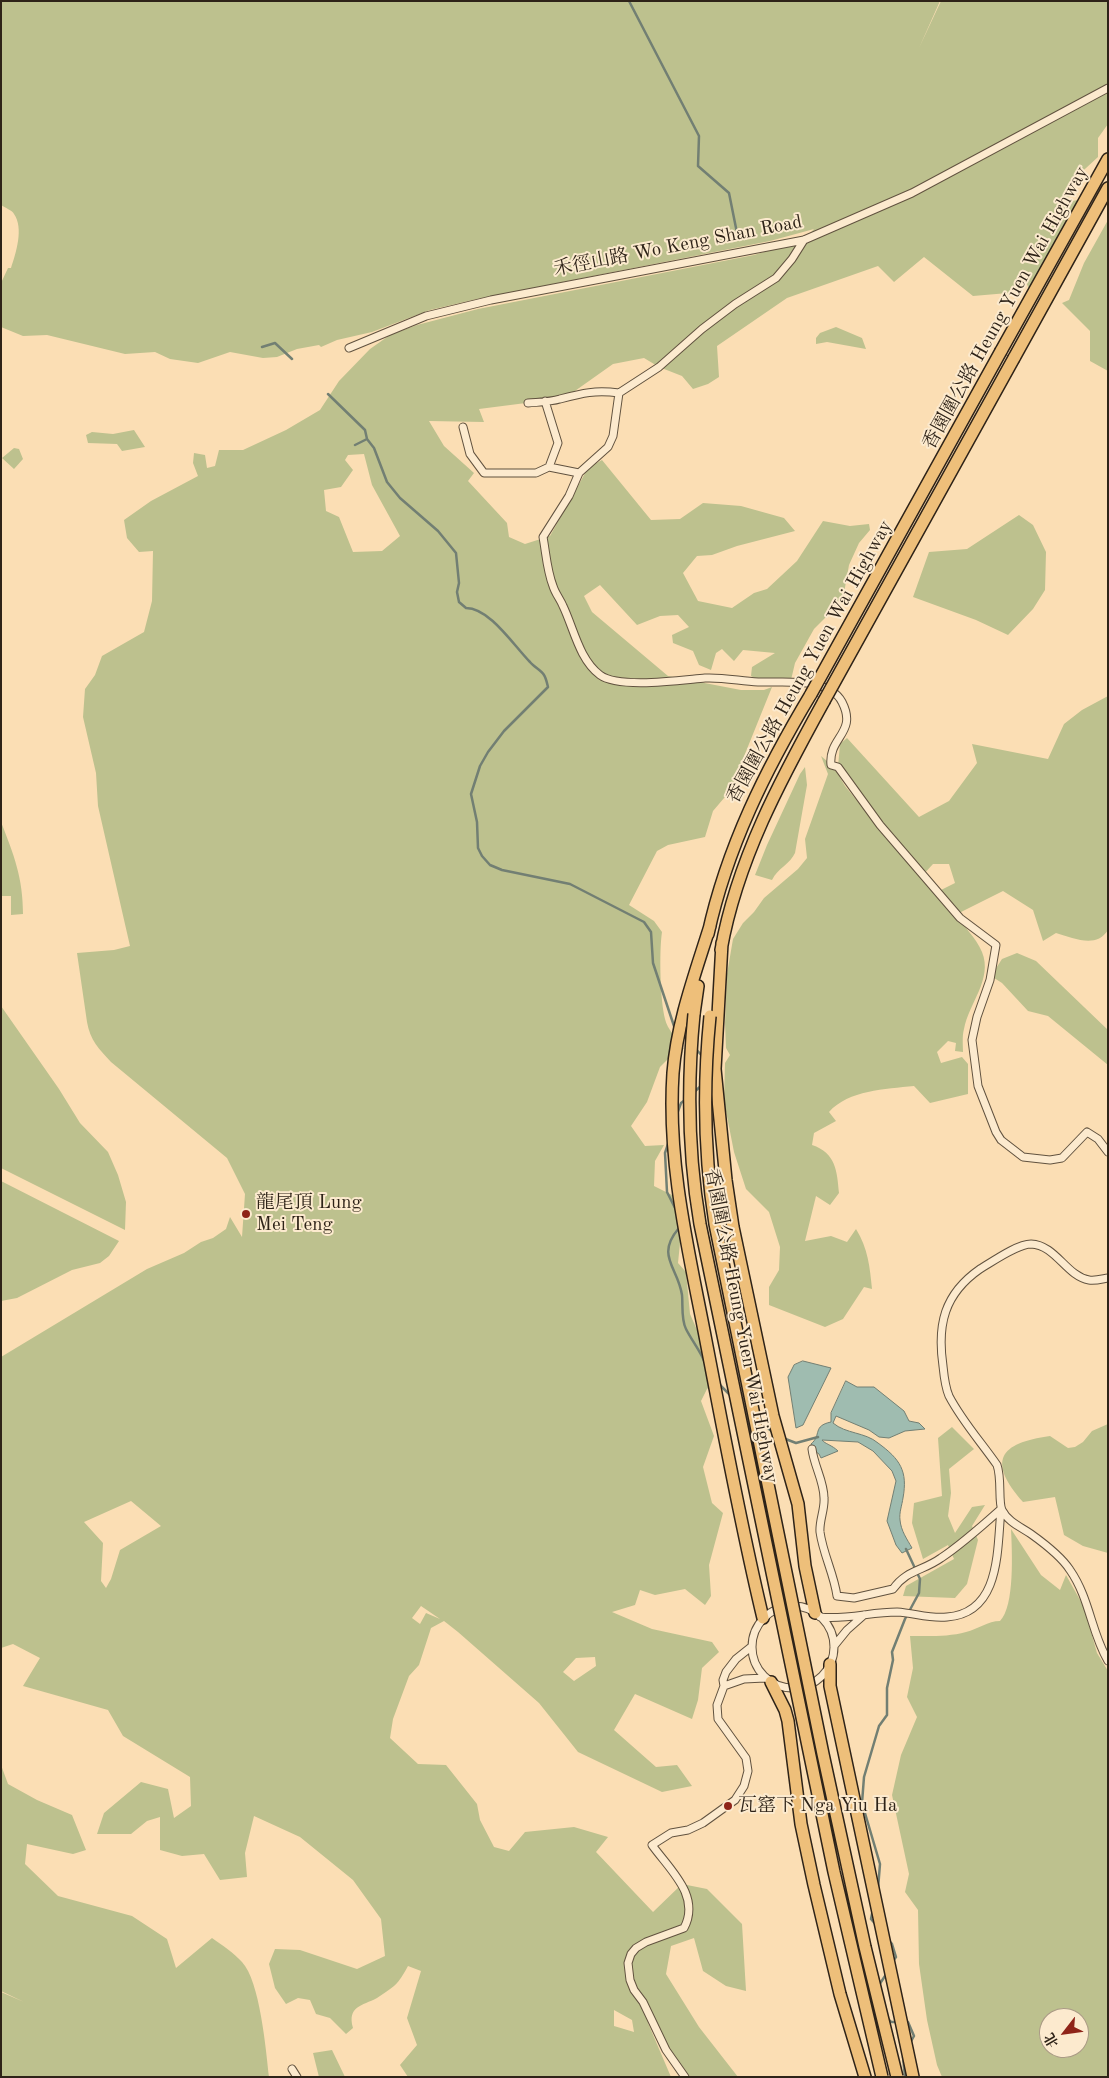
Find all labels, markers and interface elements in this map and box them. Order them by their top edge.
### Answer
street label: 香園圍公路 Heung Yuen Wai Highway [918,162,1094,454]
street label: 禾徑山路 Wo Keng Shan Road [552,211,804,281]
street label: 香園圍公路 Heung Yuen Wai Highway [722,516,898,808]
street label: 香園圍公路 Heung Yuen Wai Highway [699,1167,783,1485]
place label: 龍尾頂 Lung Mei Teng [256,1192,362,1236]
marker: 龍尾頂 Lung Mei Teng [240,1208,252,1220]
place label: 瓦窰下 Nga Yiu Ha [738,1795,897,1817]
marker: 瓦窰下 Nga Yiu Ha [722,1800,734,1812]
north arrow [1039,2008,1089,2058]
text: 北 [1042,2030,1061,2050]

